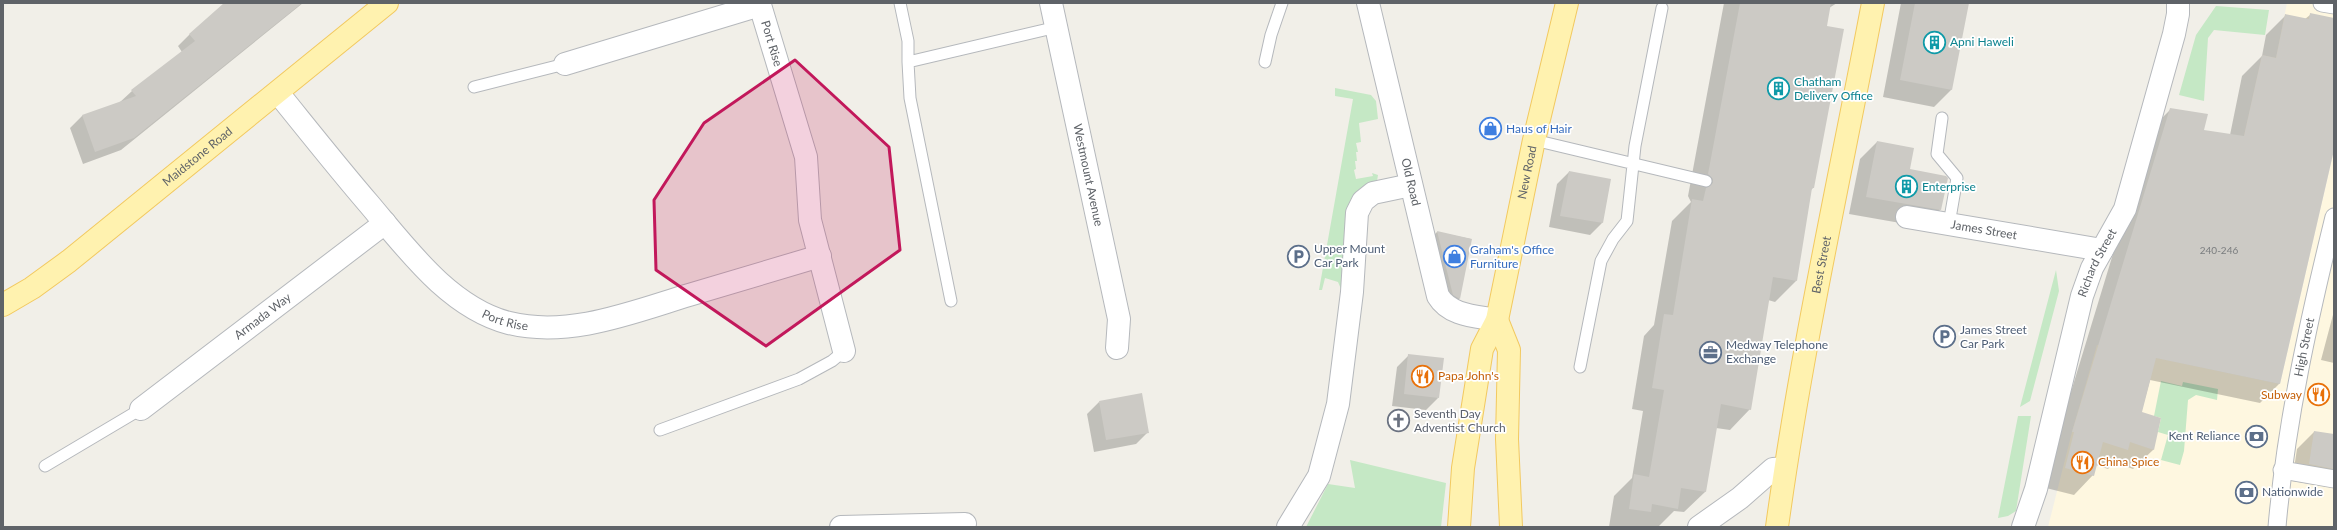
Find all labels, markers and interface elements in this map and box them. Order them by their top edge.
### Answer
street label: Port Rise [758,19,786,68]
building icon: Apni Haweli [1921,29,1947,55]
place label: Apni Haweli [1950,34,2014,49]
place label: Chatham Delivery Office [1794,74,1873,103]
building icon: Chatham Delivery Office [1765,76,1791,102]
shop icon: Haus of Hair [1478,116,1504,142]
place label: Haus of Hair [1506,121,1572,136]
street label: Westmount Avenue [1070,122,1107,228]
street label: Maidstone Road [159,123,235,189]
street label: New Road [1514,144,1540,200]
street label: Old Road [1398,156,1424,207]
building icon: Enterprise [1894,174,1920,200]
place label: Enterprise [1922,179,1976,194]
street label: James Street [1950,217,2019,243]
street label: Richard Street [2074,225,2120,299]
street label: Best Street [1808,234,1834,295]
place label: Upper Mount Car Park [1314,241,1386,270]
place label: Graham's Office Furniture [1470,242,1554,271]
parking icon: Upper Mount Car Park [1285,243,1311,269]
shop icon: Graham's Office Furniture [1442,244,1468,270]
house number: 240-246 [2200,244,2238,256]
street label: Armada Way [231,289,294,342]
street label: Port Rise [480,306,529,333]
street label: High Street [2291,316,2317,378]
place label: James Street Car Park [1960,322,2028,351]
parking icon: James Street Car Park [1932,324,1958,350]
place label: Medway Telephone Exchange [1726,337,1828,366]
office icon: Medway Telephone Exchange [1697,339,1723,365]
restaurant icon: Papa John's [1410,363,1436,389]
place label: Papa John's [1438,368,1499,383]
restaurant icon: Subway [2305,382,2331,408]
place label: Subway [2261,387,2303,402]
place label: Seventh Day Adventist Church [1414,406,1506,435]
church icon: Seventh Day Adventist Church [1386,408,1412,434]
bank icon: Kent Reliance [2243,423,2269,449]
place label: Kent Reliance [2168,428,2240,443]
restaurant icon: China Spice [2069,449,2095,475]
place label: China Spice [2098,454,2159,469]
bank icon: Nationwide [2233,479,2259,505]
place label: Nationwide [2262,484,2323,499]

